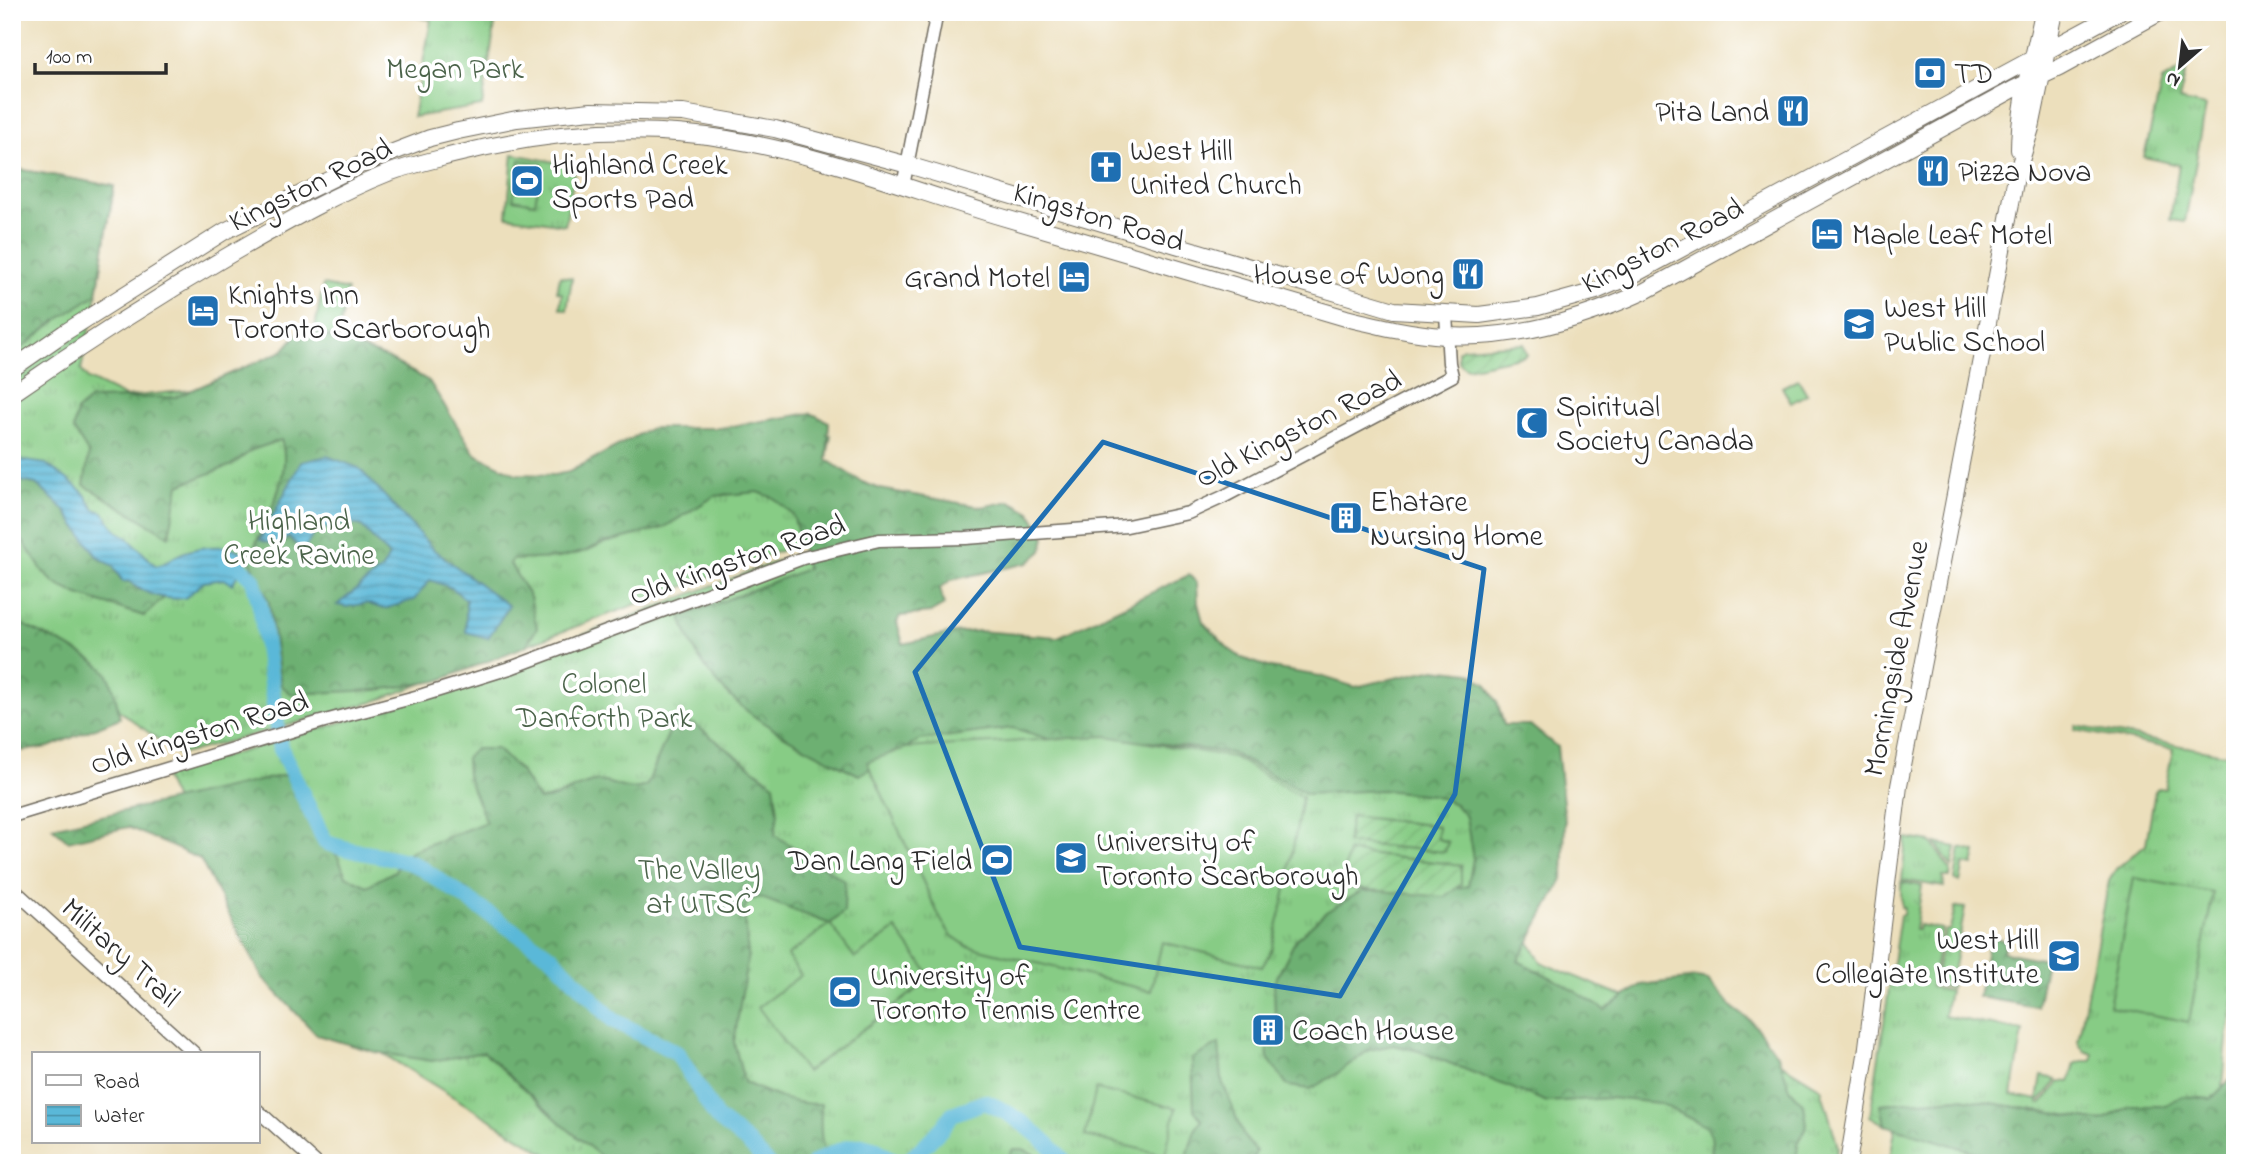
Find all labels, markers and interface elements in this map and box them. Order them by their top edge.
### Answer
scale bar [35,32,166,76]
north arrow [2146,32,2216,102]
text: 100 m [46,43,92,73]
park label: Megan Park [386,49,525,93]
bank icon: TD [1911,54,1949,92]
place label: TD [1954,54,1993,98]
text: N [2161,64,2185,94]
place label: Pita Land [1655,92,1769,136]
restaurant icon: Pita Land [1774,92,1812,130]
street label: Kingston Road [222,128,401,245]
place label: West Hill United Church [1130,131,1302,209]
place label: Highland Creek Sports Pad [552,145,728,223]
church icon: West Hill United Church [1087,148,1125,186]
restaurant icon: Pizza Nova [1914,152,1952,190]
place label: Pizza Nova [1958,152,2091,196]
sports icon: Highland Creek Sports Pad [508,162,546,200]
street label: Kingston Road [1007,172,1189,266]
street label: Kingston Road [1575,188,1752,307]
hotel icon: Maple Leaf Motel [1808,215,1846,253]
place label: Maple Leaf Motel [1852,215,2052,259]
place label: House of Wong [1254,255,1444,299]
restaurant icon: House of Wong [1449,255,1487,293]
place label: Grand Motel [904,258,1050,302]
hotel icon: Grand Motel [1055,258,1093,296]
place label: Knights Inn Toronto Scarborough [228,275,491,353]
place label: West Hill Public School [1884,288,2045,366]
hotel icon: Knights Inn Toronto Scarborough [184,292,222,330]
school or university icon: West Hill Public School [1840,305,1878,343]
street label: Old Kingston Road [1189,360,1410,502]
place label: Spiritual Society Canada [1556,387,1754,465]
mosque icon: Spiritual Society Canada [1513,404,1551,442]
place label: Ehatare Nursing Home [1370,482,1543,560]
building icon: Ehatare Nursing Home [1327,499,1365,537]
park label: Highland Creek Ravine [223,501,375,579]
street label: Old Kingston Road [624,504,852,619]
street label: Morningside Avenue [1853,536,1943,780]
park label: Colonel Danforth Park [515,664,693,742]
street label: Old Kingston Road [85,681,314,789]
place label: University of Toronto Scarborough [1096,822,1359,900]
school or university icon: University of Toronto Scarborough [1052,839,1090,877]
place label: Dan Lang Field [787,841,972,885]
sports icon: Dan Lang Field [978,841,1016,879]
park label: The Valley at UTSC [638,850,760,928]
street label: Military Trail [50,889,188,1020]
place label: West Hill Collegiate Institute [1815,920,2040,998]
school or university icon: West Hill Collegiate Institute [2045,937,2083,975]
place label: University of Toronto Tennis Centre [870,956,1141,1034]
sports icon: University of Toronto Tennis Centre [826,973,864,1011]
building icon: Coach House [1249,1011,1287,1049]
place label: Coach House [1292,1011,1455,1055]
legend [32,1052,259,1144]
text: Road [94,1068,140,1098]
text: Water [94,1102,145,1132]

